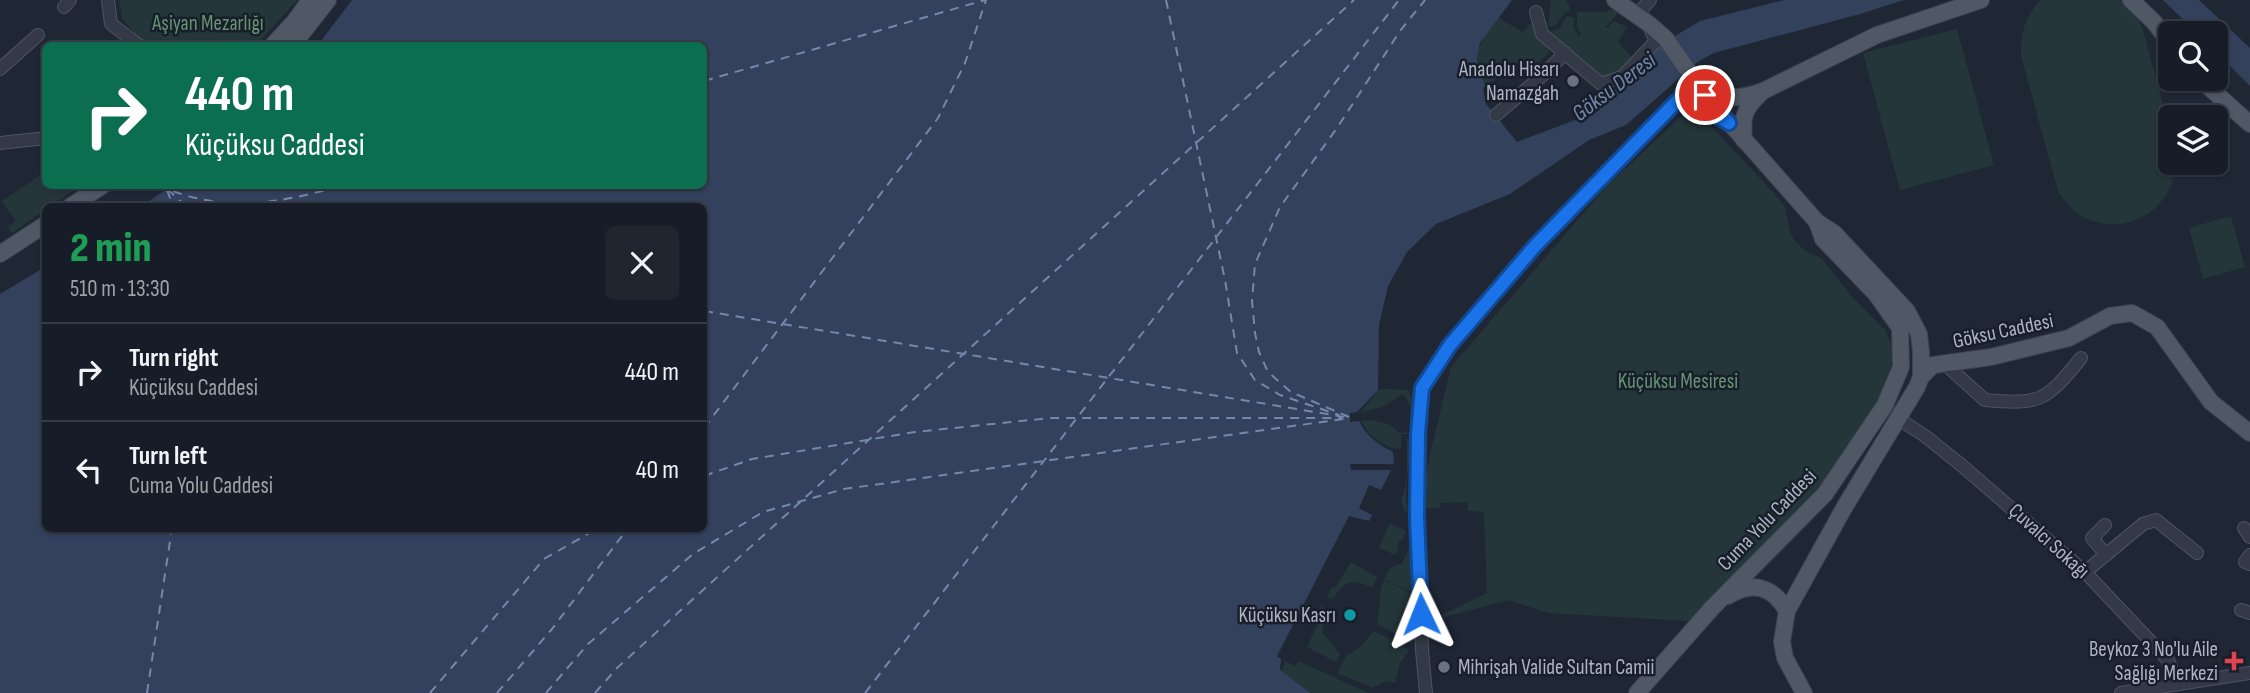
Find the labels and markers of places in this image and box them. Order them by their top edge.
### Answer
place label: Anadolu Hisarı Namazgah [1458,57,1559,106]
pin [1675,65,1735,125]
marker: Anadolu Hisarı Namazgah [1565,73,1581,89]
place label: Küçüksu Kasrı [1238,603,1336,628]
marker: Küçüksu Kasrı [1342,607,1358,623]
place label: Beykoz 3 No'lu Aile Sağlığı Merkezi [2089,637,2218,686]
marker: Beykoz 3 No'lu Aile Sağlığı Merkezi [2224,651,2244,671]
place label: Mihrişah Valide Sultan Camii [1458,655,1654,680]
marker: Mihrişah Valide Sultan Camii [1436,659,1452,675]

